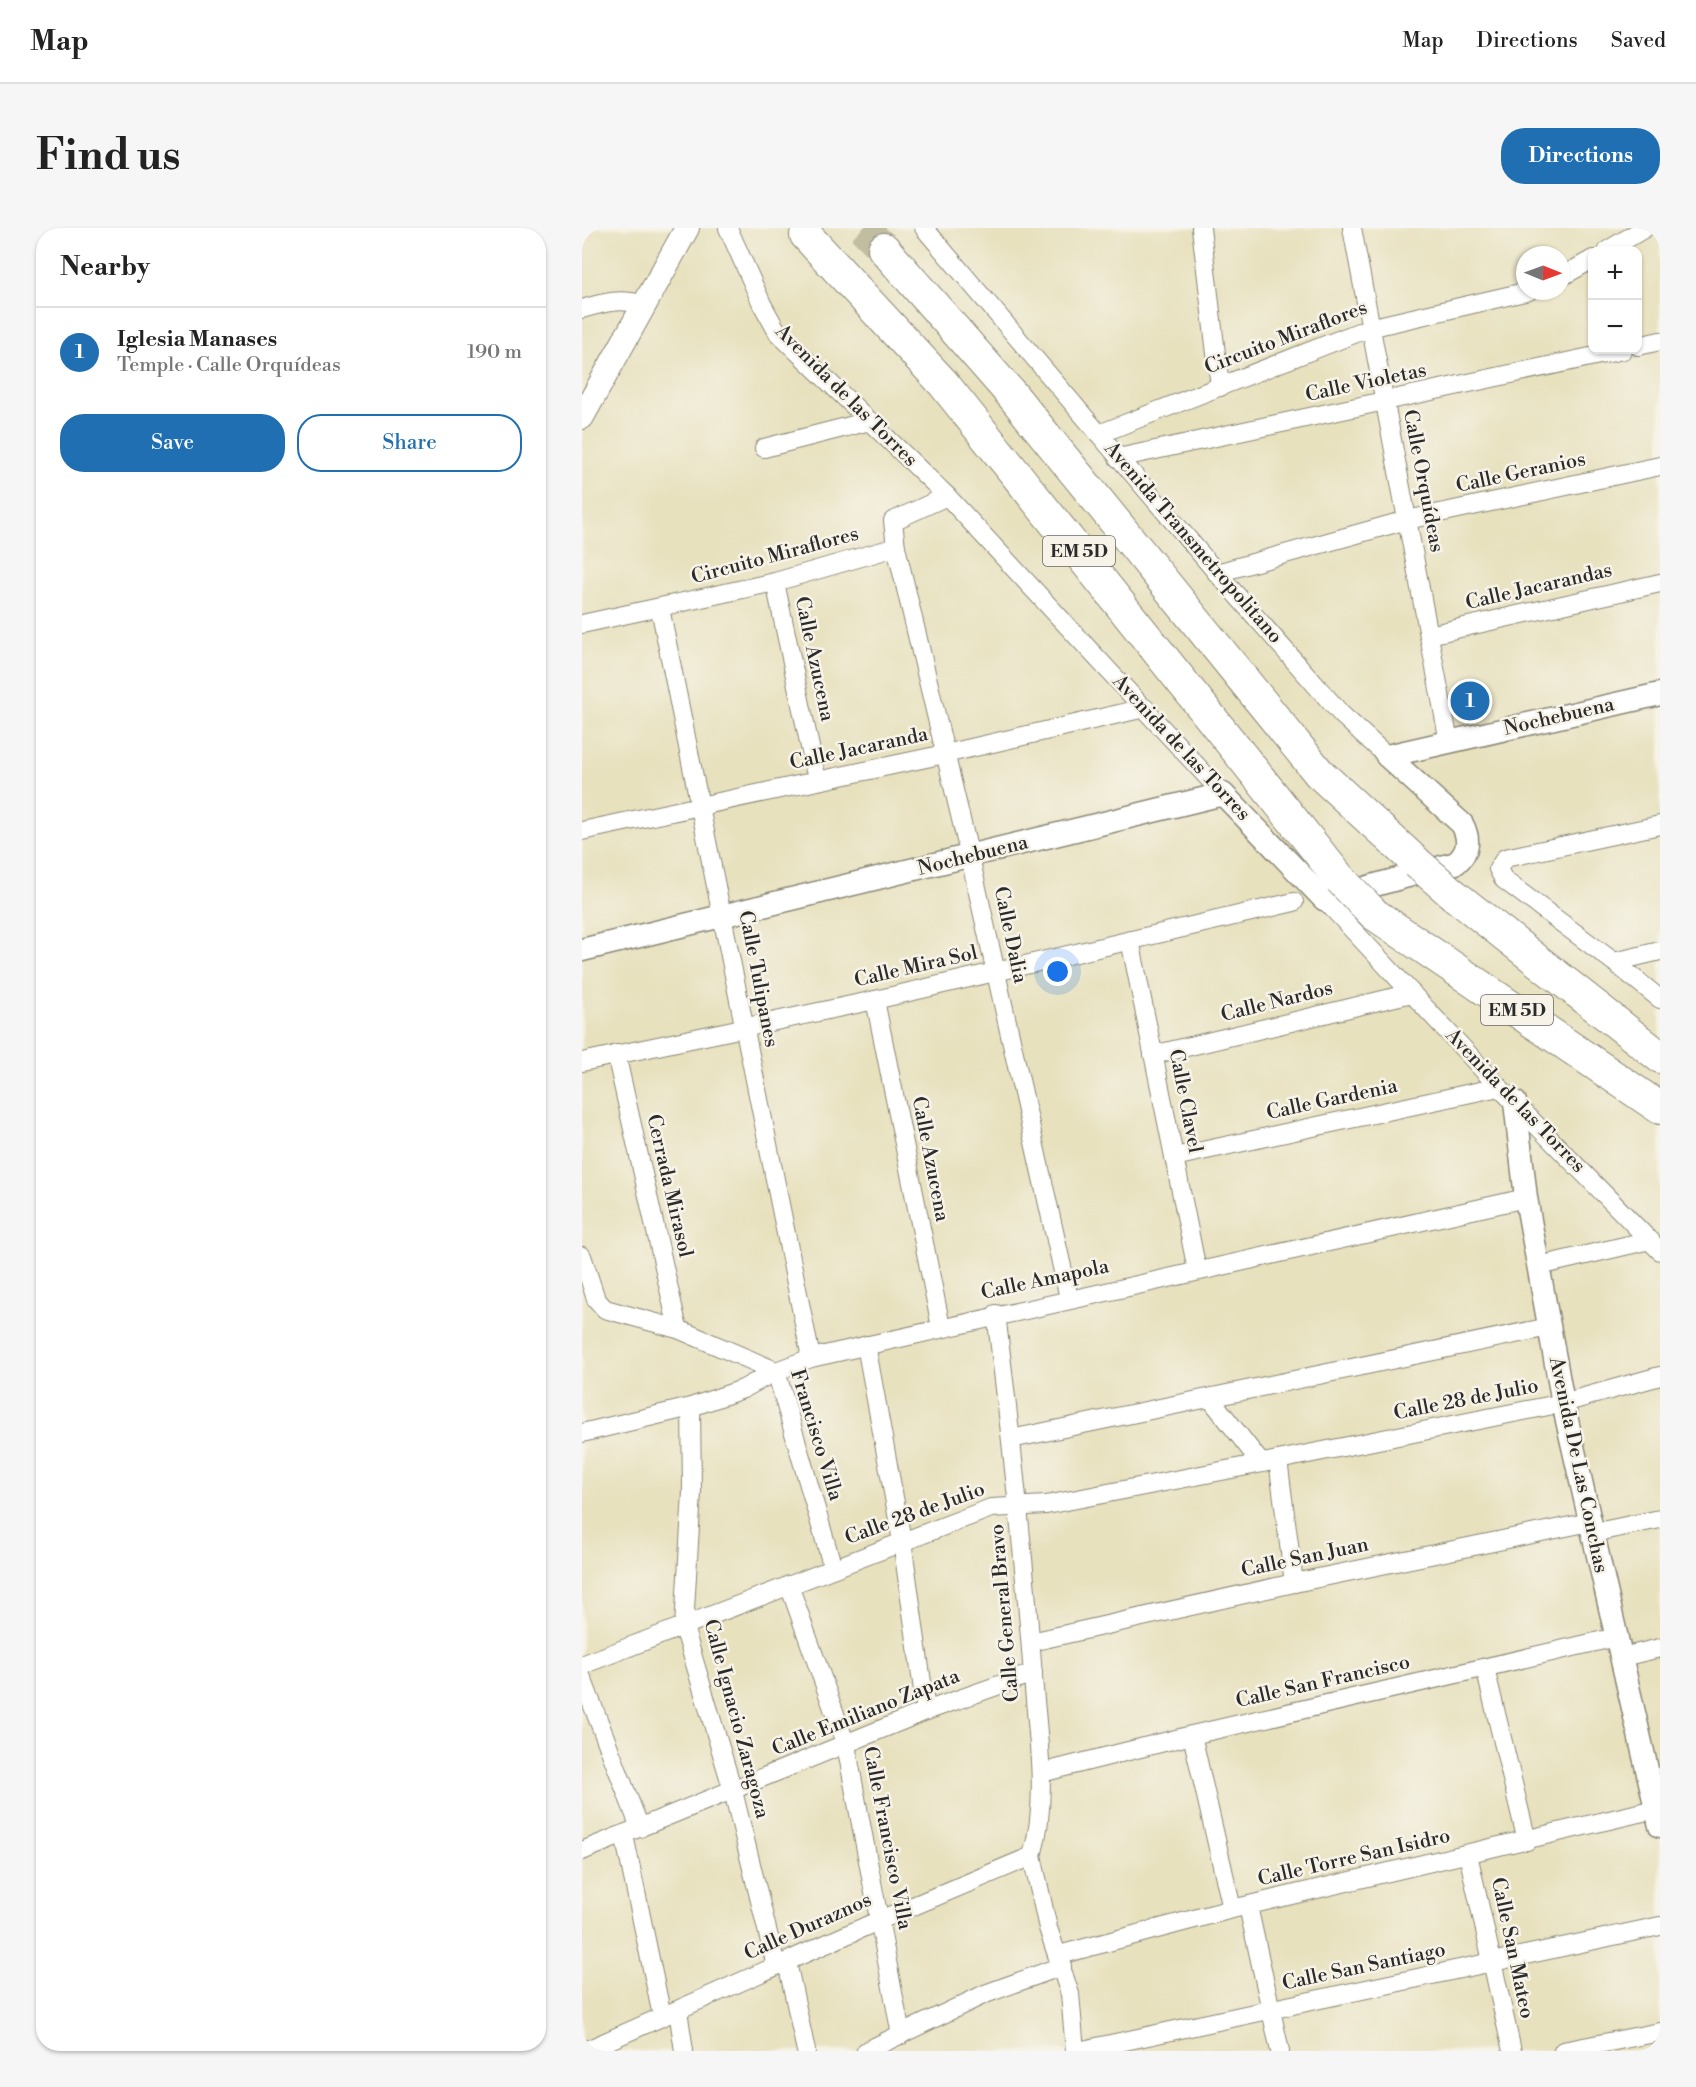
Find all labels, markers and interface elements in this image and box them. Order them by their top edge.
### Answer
text: Map [30,24,89,59]
text: Map [1402,28,1444,54]
text: Directions [1477,28,1578,54]
text: Saved [1611,28,1666,54]
button: Directions [1501,128,1660,184]
text: Find us [36,130,180,183]
north arrow [1516,246,1570,300]
map controls [1588,246,1642,354]
button: + [1588,246,1642,300]
text: Nearby [60,251,150,283]
street label: Circuito Miraflores [1201,295,1371,381]
button: − [1588,300,1642,354]
street label: Avenida de las Torres [769,319,922,472]
text: Iglesia Manases [117,326,277,353]
text: 1 [75,340,84,365]
text: 190 m [467,340,522,365]
text: Temple · Calle Orquídeas [117,353,341,378]
street label: Calle Violetas [1303,358,1429,408]
street label: Calle Orquídeas [1397,408,1449,554]
button: Save [60,414,285,472]
button: Share [297,414,522,472]
street label: Avenida Transmetropolitano [1098,436,1287,649]
street label: Calle Geranios [1454,447,1588,499]
street label: Circuito Miraflores [689,522,861,590]
road number: EM 5D [1043,536,1115,566]
street label: Calle Jacarandas [1463,558,1615,616]
street label: Calle Azucena [789,594,840,725]
street label: Avenida de las Torres [1106,669,1255,826]
pin: 1 [1450,678,1490,724]
street label: Nochebuena [1501,692,1618,742]
street label: Calle Jacaranda [788,722,931,776]
street label: Nochebuena [915,830,1032,882]
street label: Calle Dalia [988,884,1033,986]
street label: Calle Tulipanes [732,909,784,1049]
street label: Calle Mira Sol [852,941,980,993]
your location [1043,957,1072,986]
street label: Calle Nardos [1218,976,1336,1028]
road number: EM 5D [1481,995,1553,1025]
street label: Avenida de las Torres [1439,1023,1590,1178]
street label: Calle Clavel [1163,1047,1207,1155]
street label: Calle Gardenia [1264,1074,1401,1126]
street label: Calle Azucena [906,1094,955,1225]
street label: Cerrada Mirasol [640,1112,698,1260]
street label: Calle Amapola [979,1254,1112,1306]
street label: Avenida De Las Conchas [1543,1354,1613,1575]
street label: Francisco Villa [784,1366,848,1505]
street label: Calle 28 de Julio [1391,1374,1541,1426]
street label: Calle 28 de Julio [842,1477,988,1551]
street label: Calle General Bravo [985,1523,1025,1703]
street label: Calle San Juan [1239,1532,1371,1584]
street label: Calle Ignacio Zaragoza [697,1617,775,1822]
street label: Calle San Francisco [1234,1650,1412,1714]
street label: Calle Emiliano Zapata [769,1664,964,1762]
street label: Calle Francisco Villa [857,1744,917,1933]
street label: Calle Torre San Isidro [1255,1824,1453,1892]
street label: Calle San Mateo [1485,1875,1539,2021]
street label: Calle Duraznos [740,1888,876,1966]
street label: Calle San Santiago [1280,1937,1448,1997]

